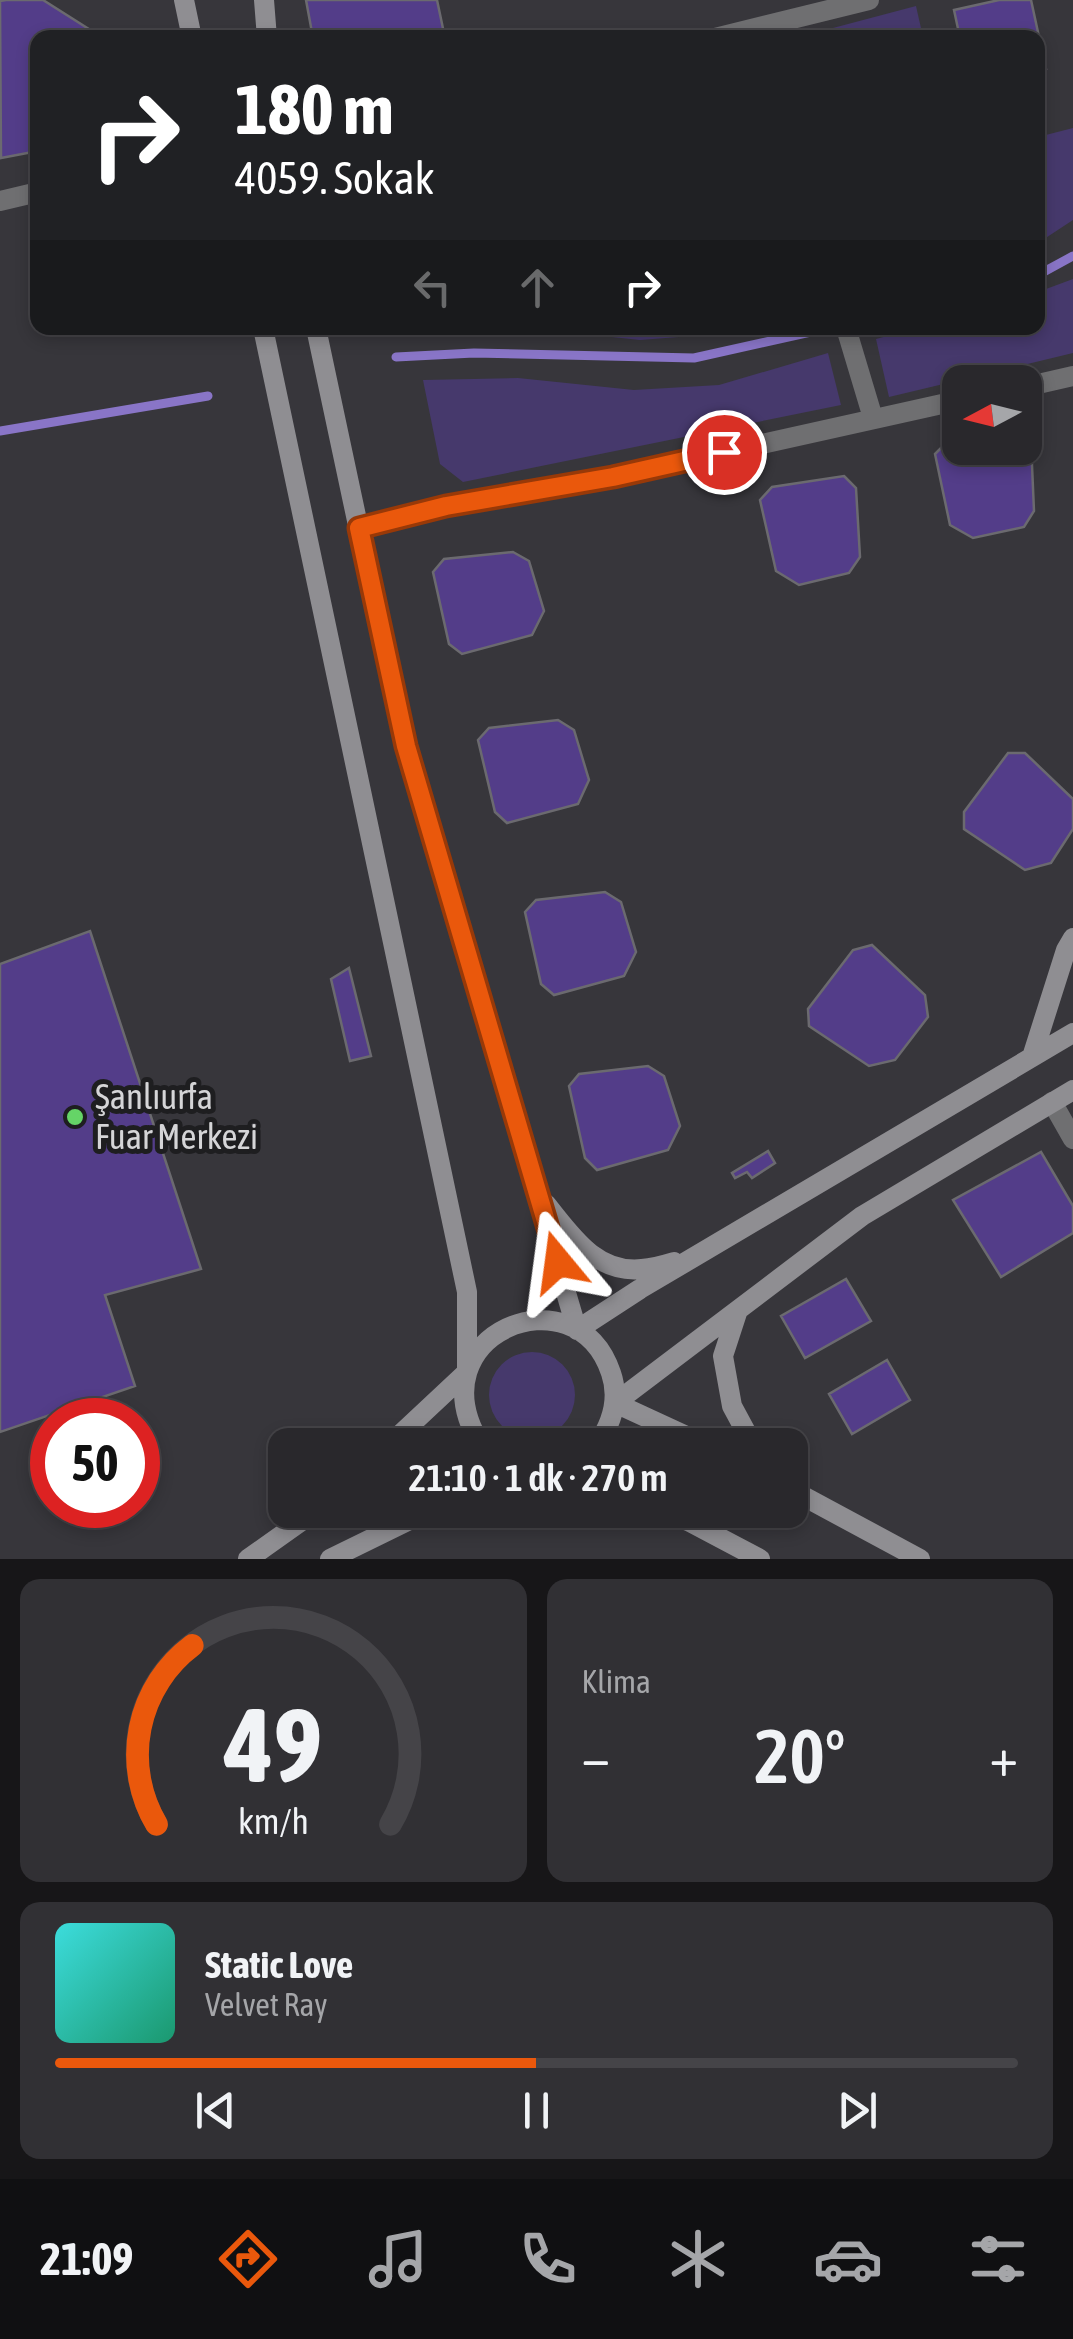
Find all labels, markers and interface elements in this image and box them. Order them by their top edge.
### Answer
text: 180 m [235,69,394,149]
icon: right [70,70,200,200]
text: 4059. Sokak [235,152,434,204]
icon: left [405,260,460,315]
icon: ahead [510,260,565,315]
icon: right [615,260,670,315]
north arrow [942,365,1042,465]
map controls [942,365,1042,465]
pin [682,410,767,495]
icon: arrive [697,425,752,480]
place label: Şanlıurfa Fuar Merkezi [95,1076,258,1156]
marker: Şanlıurfa Fuar Merkezi [64,1106,86,1128]
position arrow [506,1210,610,1314]
speed limit sign: 50 [30,1398,160,1528]
text: 21:10 · 1 dk · 270 m [408,1456,668,1499]
text: Klima [582,1663,651,1700]
text: 49 [223,1685,322,1804]
text: 20° [754,1713,845,1799]
text: − [582,1725,610,1788]
text: + [989,1725,1018,1788]
text: km/h [238,1801,309,1842]
text: Static Love [205,1943,353,1986]
text: Velvet Ray [205,1986,327,2023]
icon: previous [188,2083,243,2138]
icon: pause [509,2083,564,2138]
icon: next [830,2083,885,2138]
icon: directions [213,2224,283,2294]
icon: music [363,2224,433,2294]
icon: phone [513,2224,583,2294]
icon: climate [663,2224,733,2294]
icon: car [813,2224,883,2294]
icon: filters [963,2224,1033,2294]
text: 21:09 [40,2233,133,2285]

